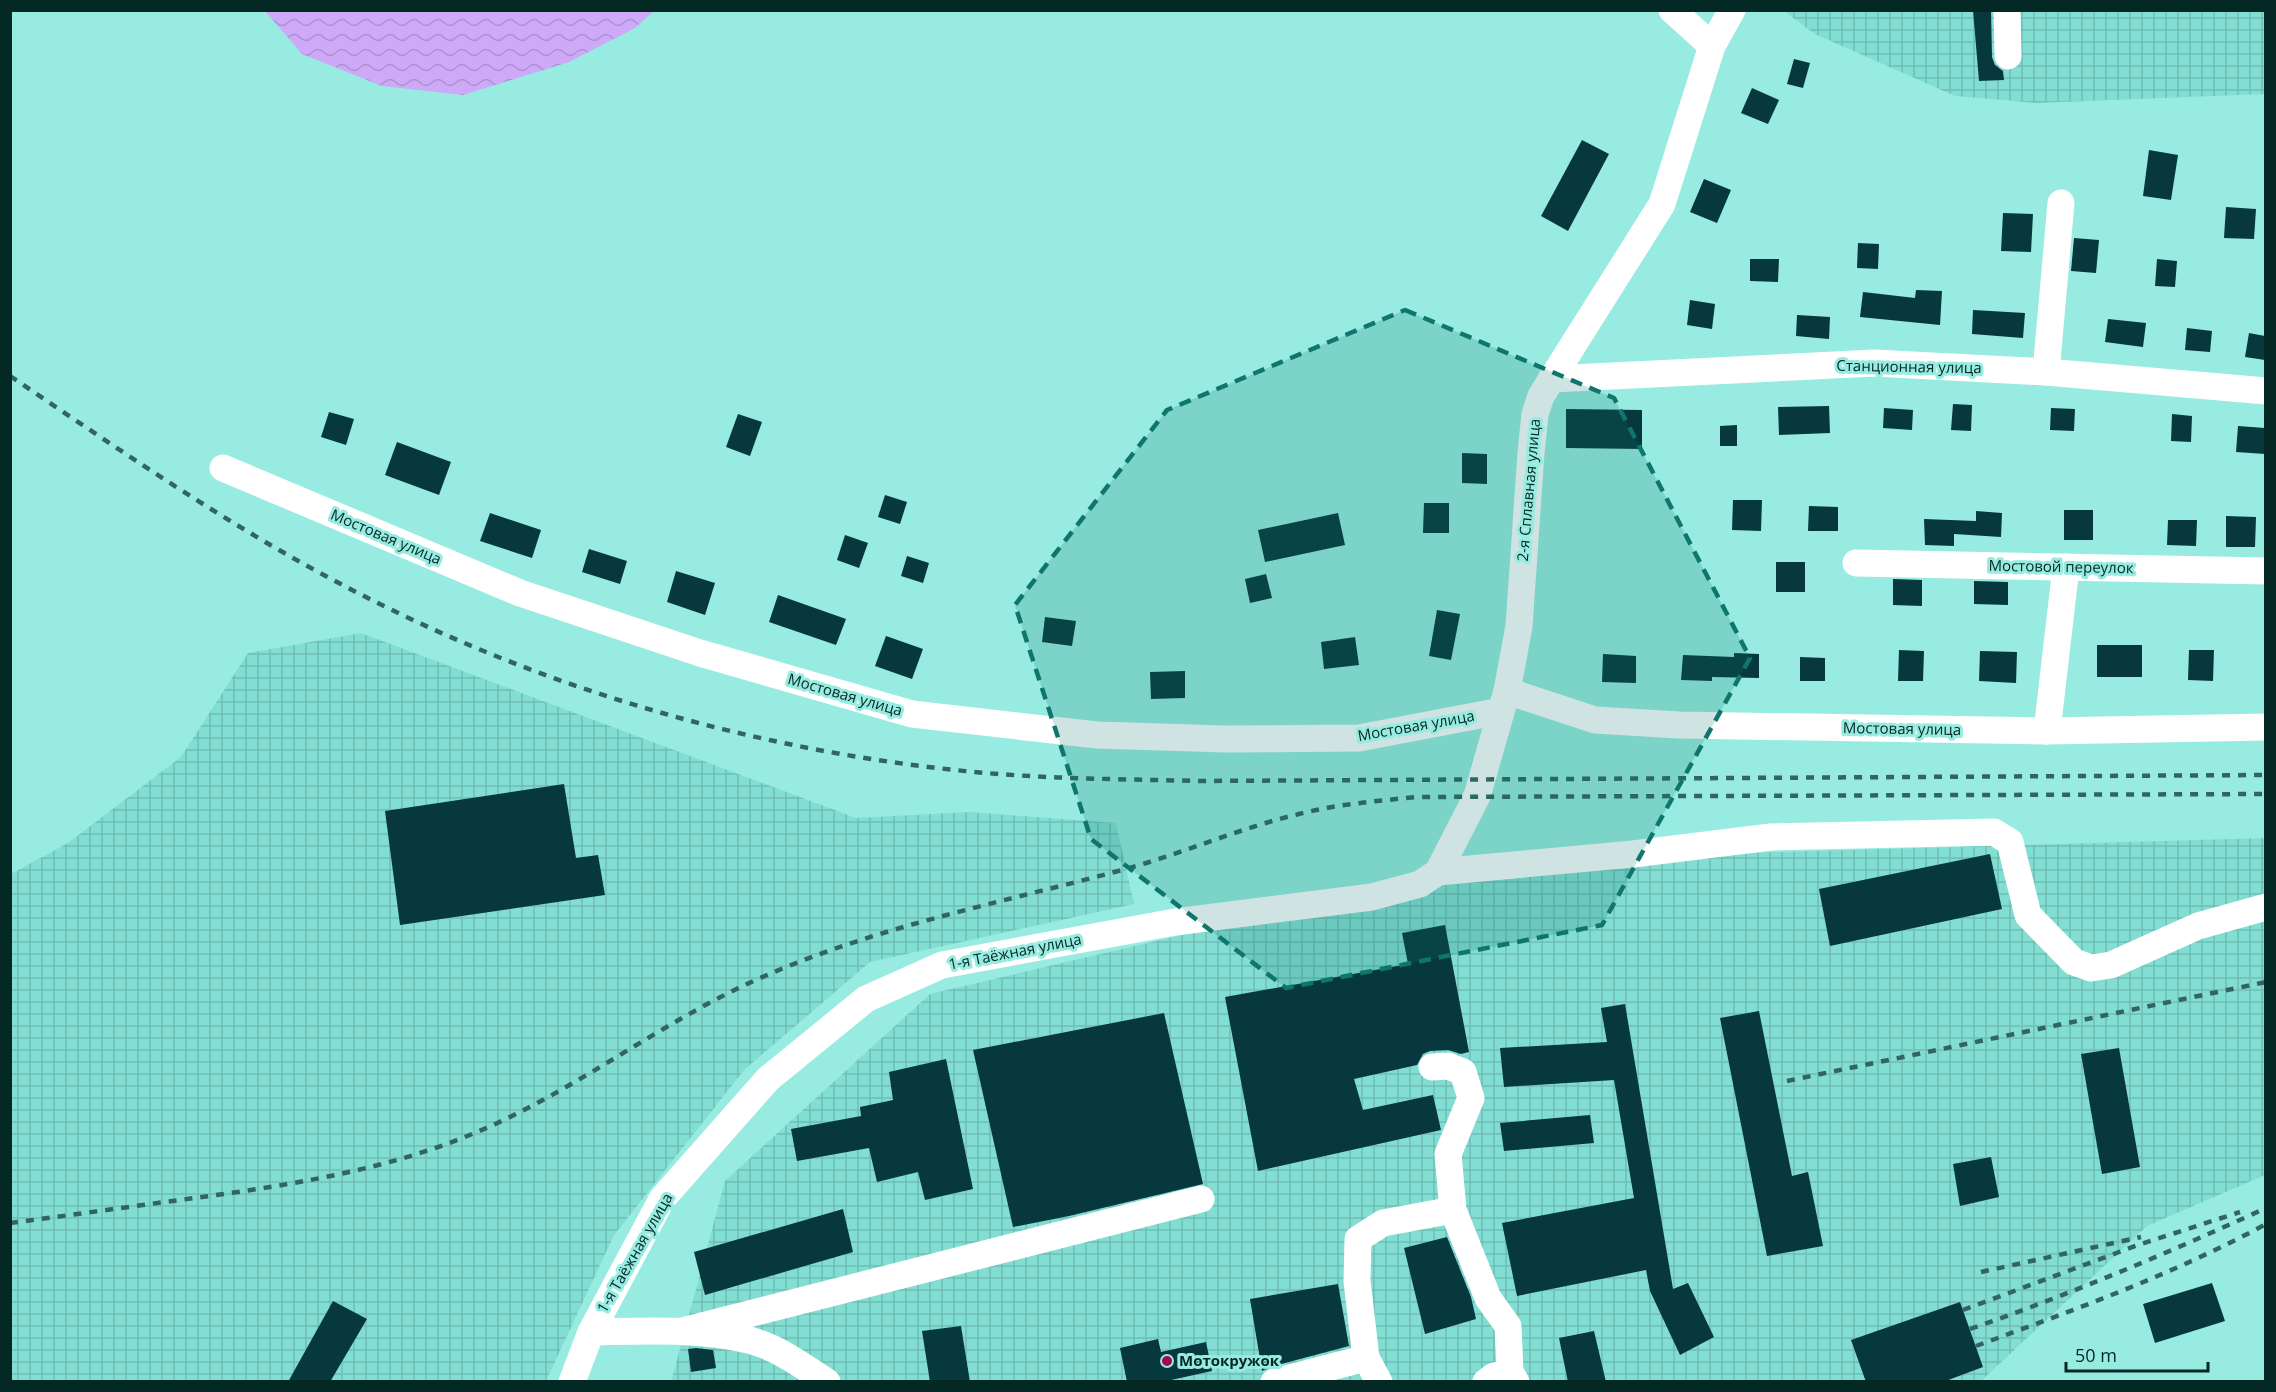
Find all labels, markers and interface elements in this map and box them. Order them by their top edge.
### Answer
street label: Станционная улица [1836,355,1982,377]
street label: 2-я Сплавная улица [1512,418,1544,562]
street label: Мостовая улица [328,504,445,568]
street label: Мостовой переулок [1988,555,2134,577]
street label: Мостовая улица [786,668,905,720]
street label: Мостовая улица [1356,705,1476,745]
street label: Мостовая улица [1843,717,1961,739]
street label: 1-я Таёжная улица [947,928,1083,974]
street label: 1-я Таёжная улица [592,1189,677,1316]
scale bar [2066,1335,2208,1373]
text: 50 m [2075,1343,2117,1367]
place label: Мотокружок [1179,1350,1280,1370]
marker: Мотокружок [1160,1354,1174,1368]

